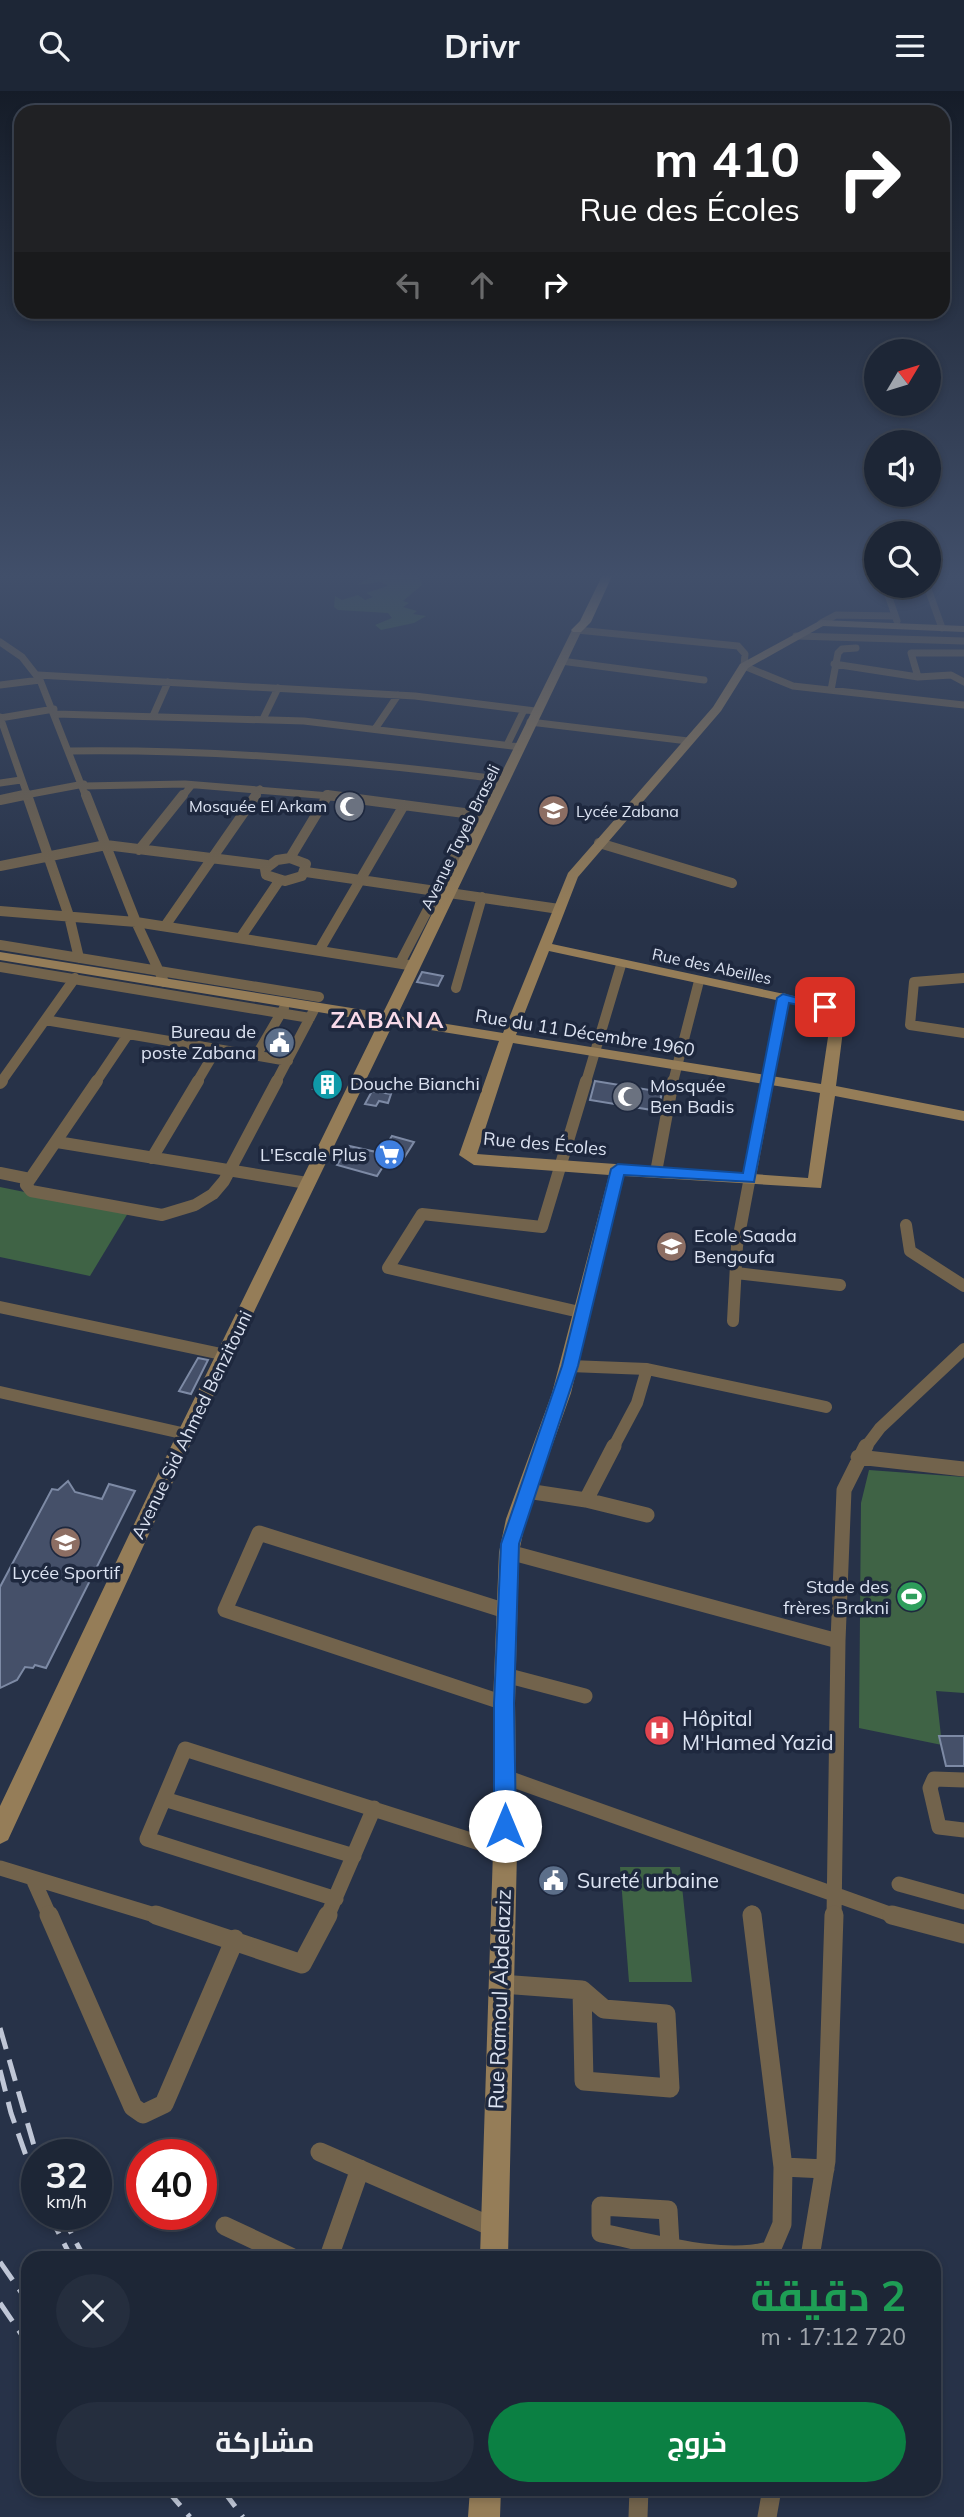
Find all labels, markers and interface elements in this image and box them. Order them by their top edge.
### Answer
text: Drivr [444,26,520,66]
icon: search [35,27,73,65]
icon: menu [891,27,929,65]
text: 410 m [654,128,800,189]
icon: right [824,133,915,224]
text: Rue des Écoles [579,189,800,229]
icon: left [390,266,428,304]
icon: ahead [463,266,501,304]
icon: right [536,266,574,304]
north arrow [864,339,942,417]
map controls [864,339,941,598]
button: sound [864,430,941,507]
button: search [864,521,941,598]
street label: Avenue Tayeb Braseli [416,761,504,913]
mosque icon: Mosquée El Arkam [333,789,367,823]
school or university icon: Lycée Zabana [536,794,570,828]
place label: Mosquée El Arkam [189,796,327,816]
place label: Lycée Zabana [576,801,679,821]
street label: Rue des Abeilles [650,944,774,988]
pin [795,977,855,1037]
icon: arrive [806,988,844,1026]
district label: ZABANA [331,1004,445,1034]
street label: Rue du 11 Décembre 1960 [474,1004,697,1061]
place label: Bureau de poste Zabana [141,1020,256,1064]
public building icon: Bureau de poste Zabana [262,1025,296,1059]
building icon: Douche Bianchi [310,1067,344,1101]
place label: Douche Bianchi [350,1072,480,1095]
place label: Mosquée Ben Badis [650,1074,734,1118]
mosque icon: Mosquée Ben Badis [610,1079,644,1113]
street label: Rue des Écoles [482,1127,608,1160]
supermarket icon: L'Escale Plus [373,1138,407,1172]
place label: L'Escale Plus [260,1143,367,1166]
place label: Ecole Saada Bengoufa [694,1224,797,1268]
school or university icon: Ecole Saada Bengoufa [654,1229,688,1263]
street label: Avenue Sid Ahmed Benzitouni [126,1307,257,1543]
school or university icon: Lycée Sportif [49,1526,83,1560]
place label: Lycée Sportif [12,1561,121,1584]
place label: Stade des frères Brakni [783,1575,889,1619]
sports icon: Stade des frères Brakni [895,1580,929,1614]
place label: Hôpital M'Hamed Yazid [682,1705,834,1755]
hospital icon: Hôpital M'Hamed Yazid [642,1714,676,1748]
position arrow [468,1789,542,1863]
public building icon: Sureté urbaine [537,1864,571,1898]
place label: Sureté urbaine [577,1867,719,1893]
street label: Rue Ramoul Abdelaziz [482,1889,516,2109]
speed limit sign: 40 [126,2139,217,2230]
text: 32 [45,2153,88,2197]
text: km/h [46,2190,87,2213]
text: 2 دقيقة [751,2269,906,2322]
button: close [56,2274,130,2348]
text: 720 m · 17:12 [761,2322,906,2351]
button: مشاركة [56,2402,474,2482]
button: خروج [488,2402,906,2482]

